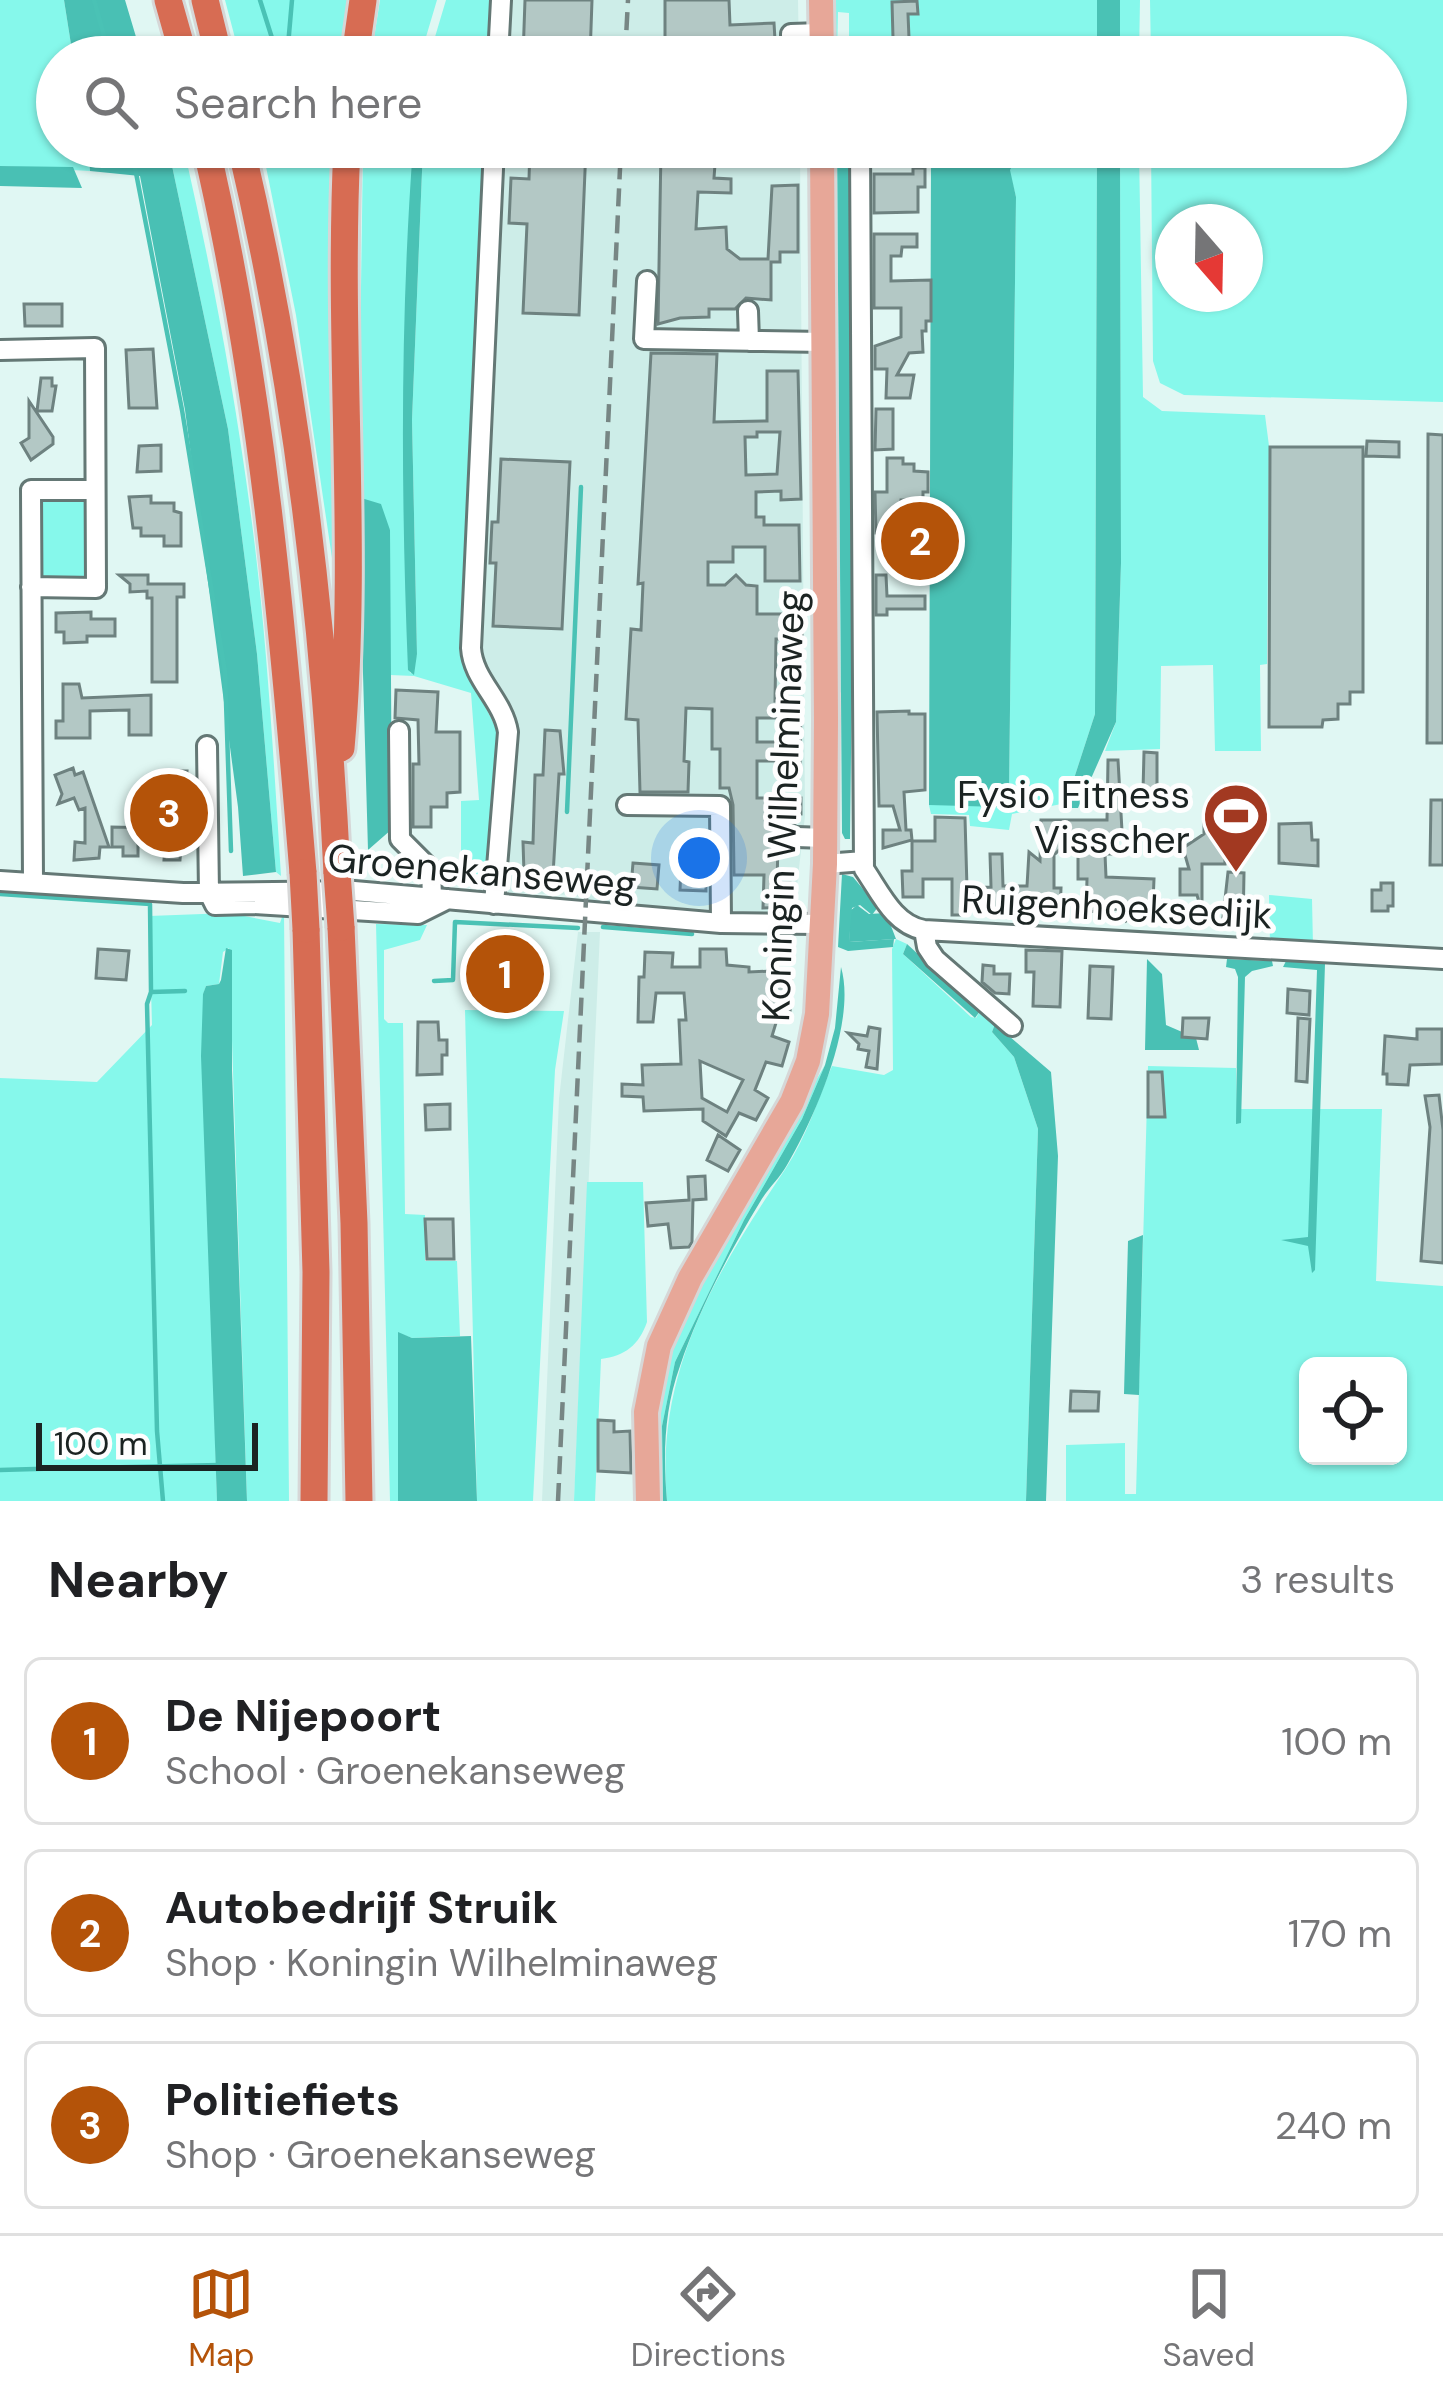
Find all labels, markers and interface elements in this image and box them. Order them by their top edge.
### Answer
search box [36,36,1407,168]
icon: search [78,69,144,135]
text: Search here [174,73,422,132]
north arrow [1155,204,1263,312]
pin: 2 [881,496,959,586]
street label: Koningin Wilhelminaweg [750,589,816,1023]
pin: 3 [130,768,208,858]
place label: Fysio Fitness Visscher [957,769,1190,865]
sports icon: Fysio Fitness Visscher [1201,781,1271,875]
your location [669,828,729,888]
street label: Groenekanseweg [325,832,639,910]
street label: Ruigenhoeksedijk [960,873,1274,941]
pin: 1 [466,929,544,1019]
map controls [1299,1357,1407,1465]
button: locate [1299,1357,1407,1465]
scale bar [36,1417,258,1470]
text: 100 m [54,1422,148,1465]
text: Nearby [48,1546,229,1613]
text: 3 results [1240,1554,1395,1605]
text: De Nijepoort [165,1686,441,1745]
text: 1 [83,1716,97,1767]
text: 100 m [1281,1716,1392,1767]
text: School · Groenekanseweg [165,1745,626,1796]
text: Autobedrijf Struik [165,1878,558,1937]
text: 2 [79,1908,101,1959]
text: 170 m [1288,1908,1392,1959]
text: Shop · Koningin Wilhelminaweg [165,1937,718,1988]
text: Politiefiets [165,2070,400,2129]
text: 3 [78,2100,102,2151]
text: 240 m [1275,2100,1392,2151]
text: Shop · Groenekanseweg [165,2129,596,2180]
tab: Map [188,2261,255,2376]
tab: Directions [631,2261,786,2376]
tab: Saved [1162,2261,1255,2376]

